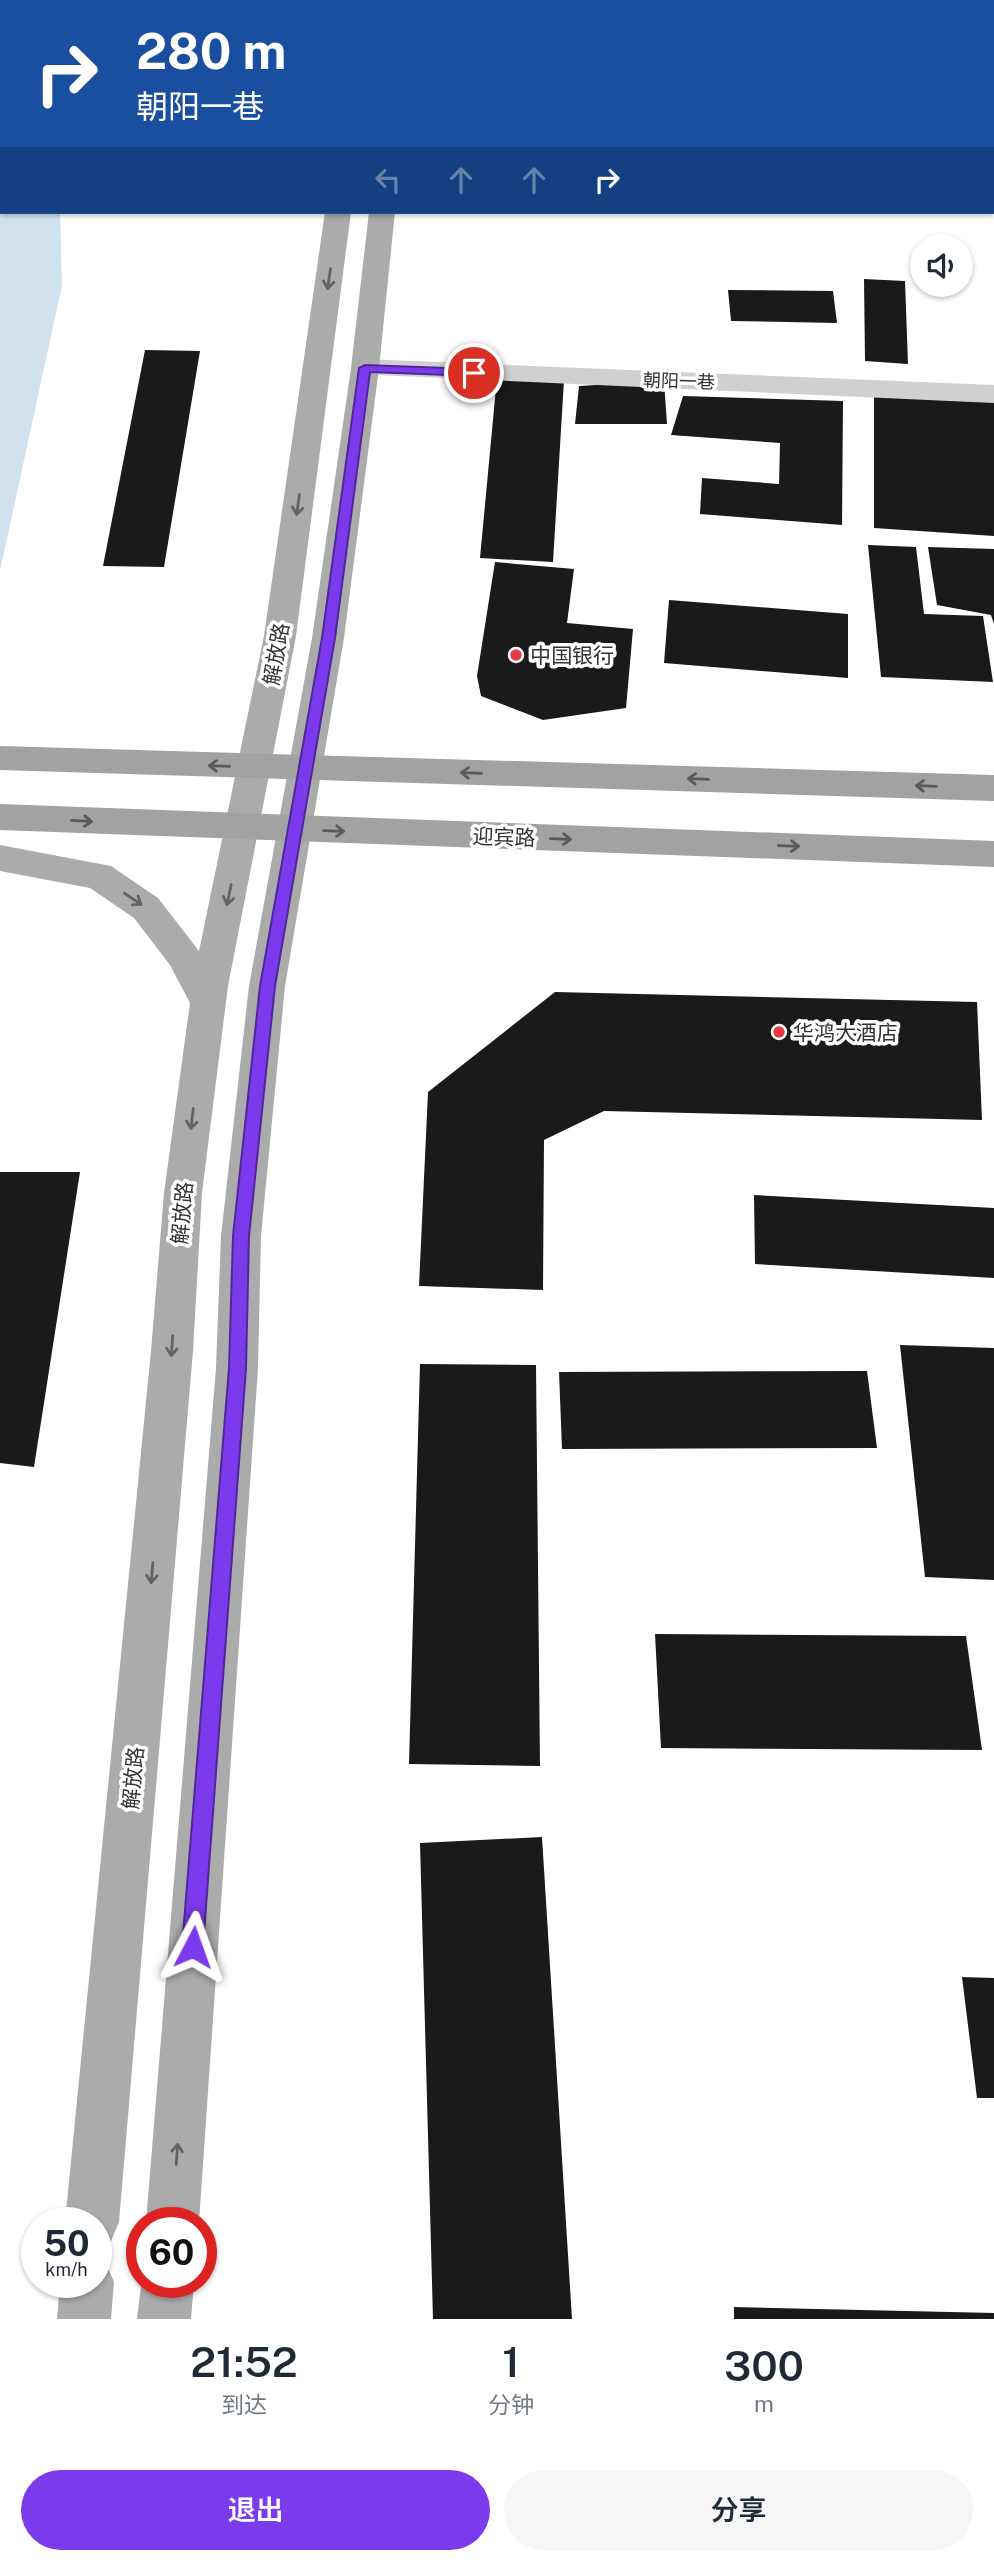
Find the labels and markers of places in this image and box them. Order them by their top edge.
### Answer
pin [444,343,504,403]
place label: 中国银行 [530,643,614,668]
marker: 中国银行 [508,647,524,663]
place label: 华鸿大酒店 [793,1020,898,1045]
marker: 华鸿大酒店 [771,1024,787,1040]

